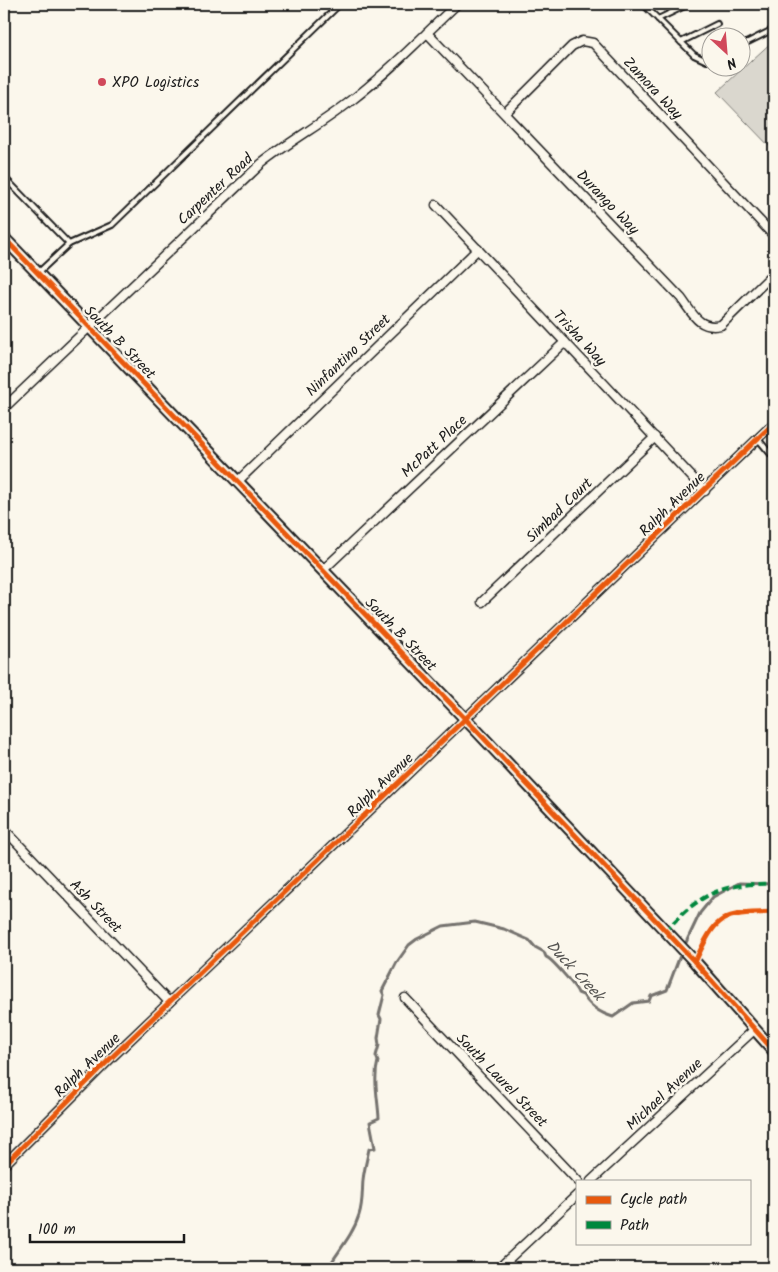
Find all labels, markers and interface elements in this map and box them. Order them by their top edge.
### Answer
north arrow [700,28,750,78]
text: N [722,51,740,75]
street label: Zamora Way [617,52,689,126]
place label: XPO Logistics [112,71,200,95]
marker: XPO Logistics [96,76,108,88]
street label: Carpenter Road [172,148,260,231]
street label: Durango Way [570,165,645,241]
street label: South B Street [77,300,161,385]
street label: Trisha Way [547,305,613,373]
street label: Ninfantino Street [301,309,397,403]
street label: McPatt Place [396,409,474,484]
street label: Ralph Avenue [634,466,712,543]
street label: Simbad Court [521,472,599,549]
street label: South B Street [358,592,442,677]
street label: Ralph Avenue [342,747,420,824]
street label: Ash Street [63,874,128,939]
water label: Duck Creek [540,935,612,1009]
street label: Ralph Avenue [49,1027,127,1104]
street label: South Laurel Street [450,1028,553,1134]
street label: Michael Avenue [621,1052,709,1137]
legend [576,1180,750,1244]
text: Cycle path [620,1188,687,1212]
scale bar [30,1212,184,1244]
text: Path [620,1214,649,1238]
text: 100 m [38,1218,76,1242]

